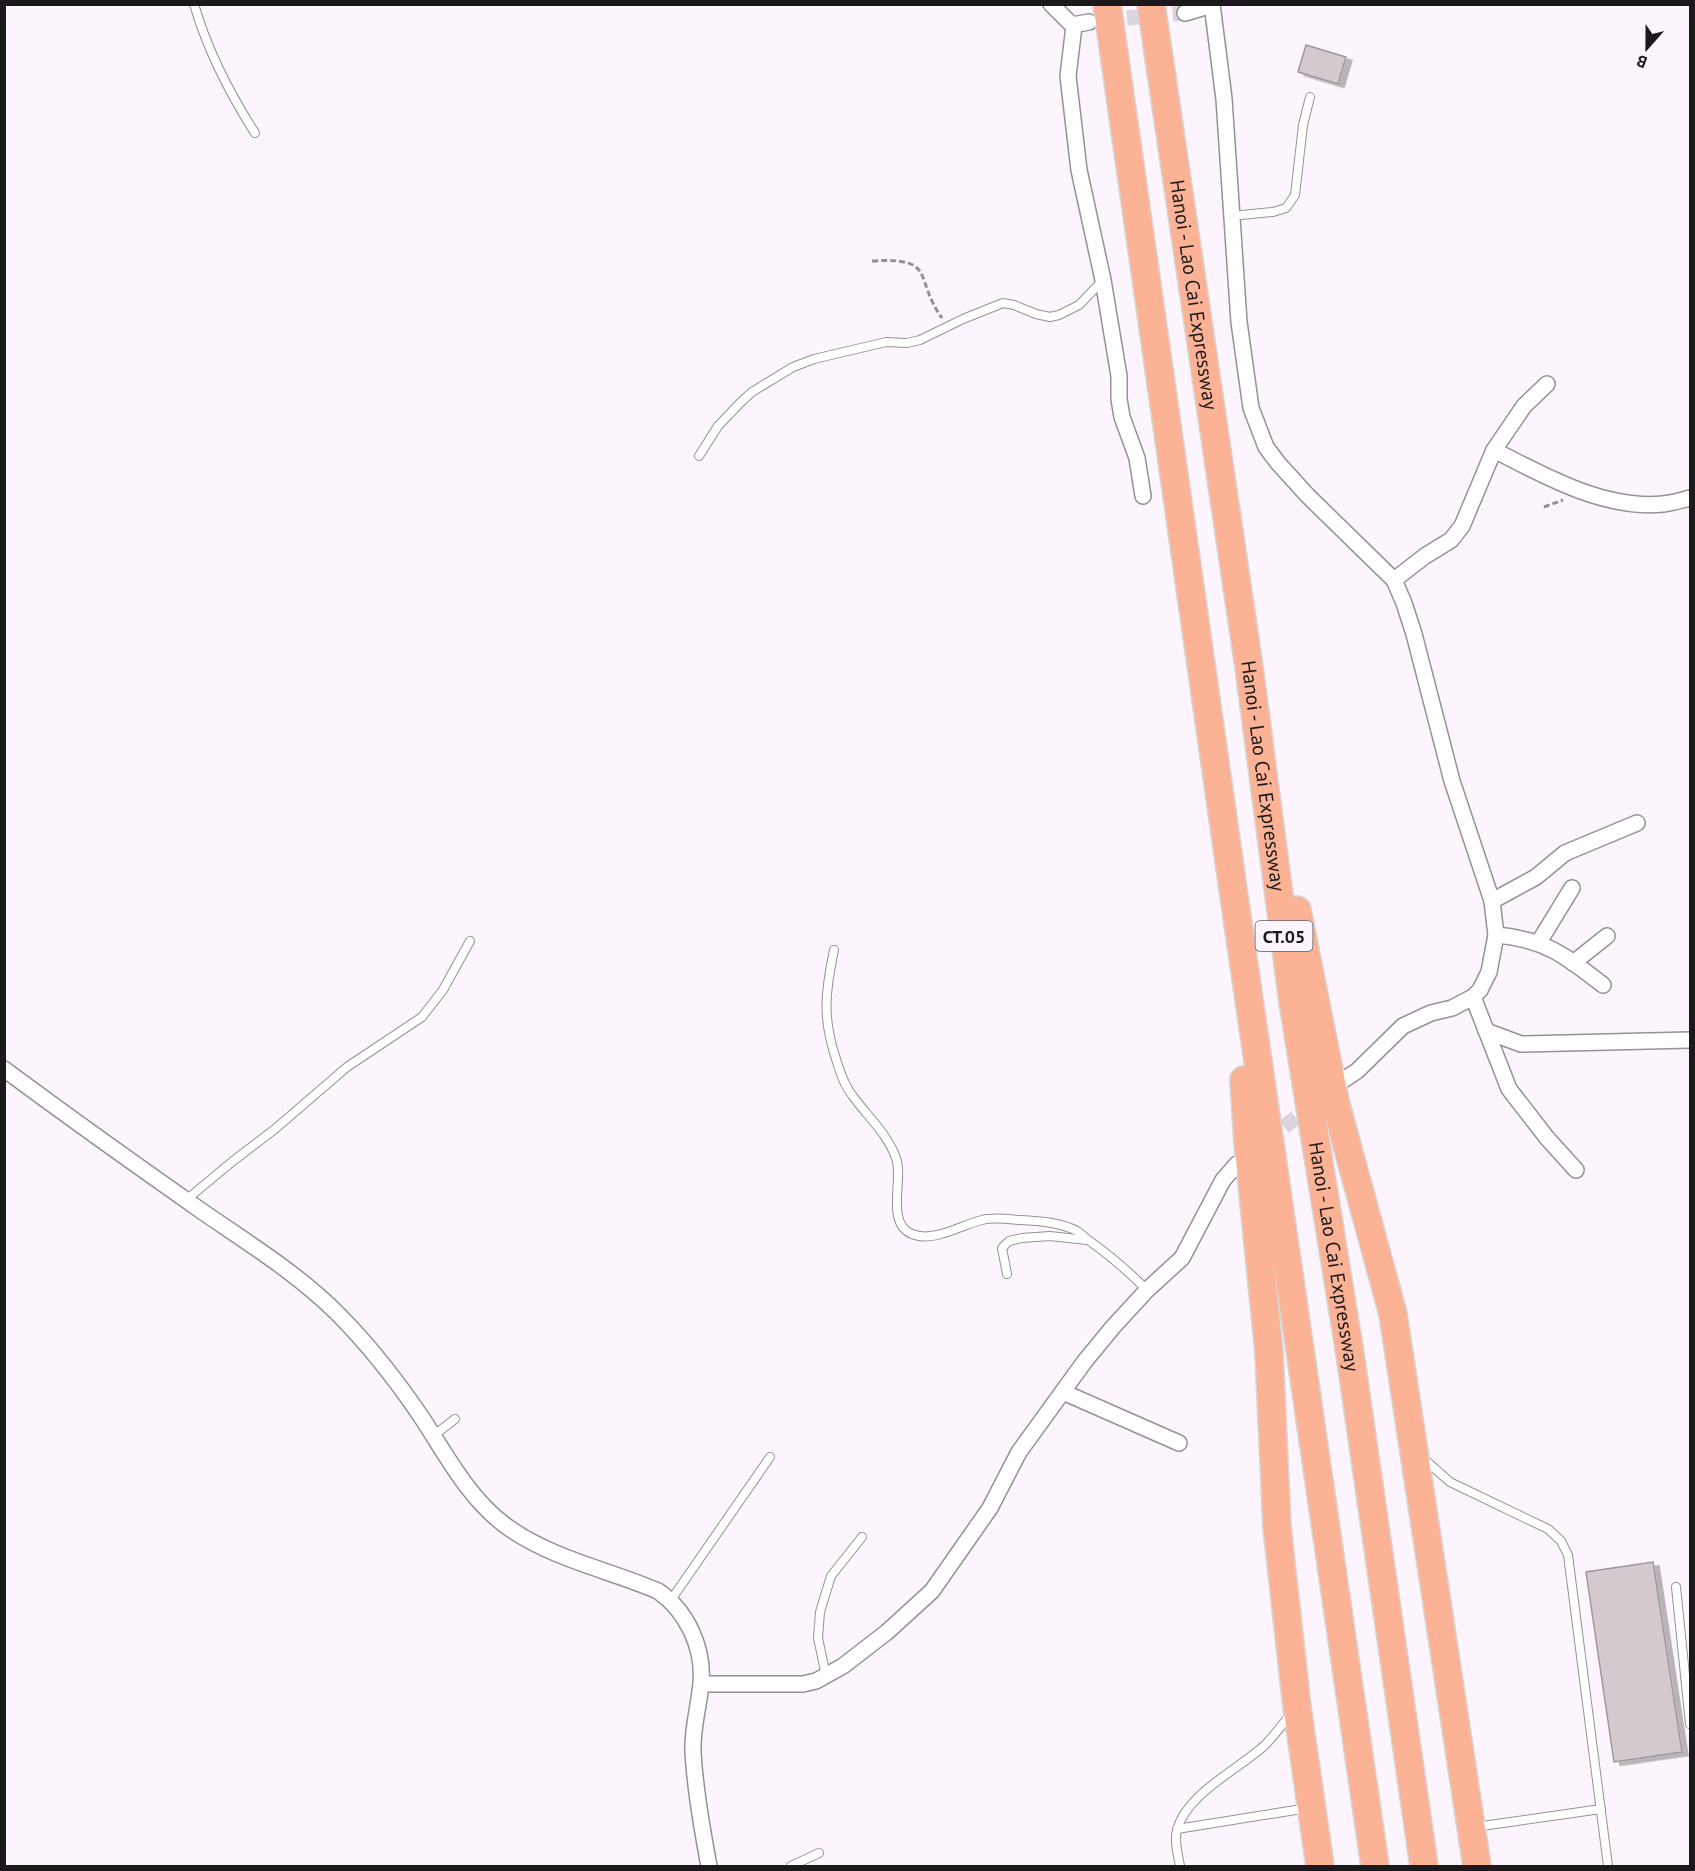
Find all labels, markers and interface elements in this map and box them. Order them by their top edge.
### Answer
north arrow [1617,18,1677,78]
text: B [1634,51,1650,73]
street label: Hanoi - Lao Cai Expressway [1164,178,1224,412]
street label: Hanoi - Lao Cai Expressway [1235,659,1291,893]
road number: CT.05 [1256,921,1312,951]
street label: Hanoi - Lao Cai Expressway [1303,1140,1365,1374]

